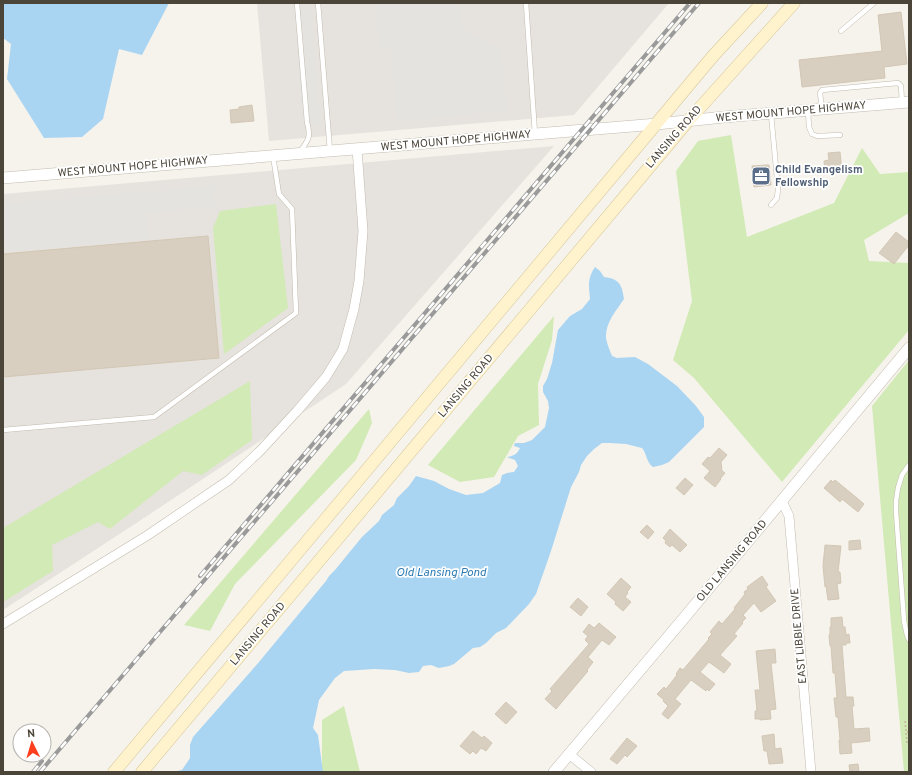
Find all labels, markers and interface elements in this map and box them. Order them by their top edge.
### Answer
street label: WEST MOUNT HOPE HIGHWAY [715,98,867,126]
street label: LANSING ROAD [643,103,705,171]
street label: WEST MOUNT HOPE HIGHWAY [380,127,532,155]
street label: WEST MOUNT HOPE HIGHWAY [57,153,209,181]
place label: Child Evangelism Fellowship [775,163,863,190]
office icon: Child Evangelism Fellowship [750,165,772,187]
street label: LANSING ROAD [435,351,497,421]
street label: OLD LANSING ROAD [694,517,770,605]
water label: Old Lansing Pond [396,565,488,581]
street label: EAST LIBBIE DRIVE [788,588,810,684]
street label: LANSING ROAD [227,599,289,669]
north arrow [12,723,52,763]
text: N [27,727,36,741]

